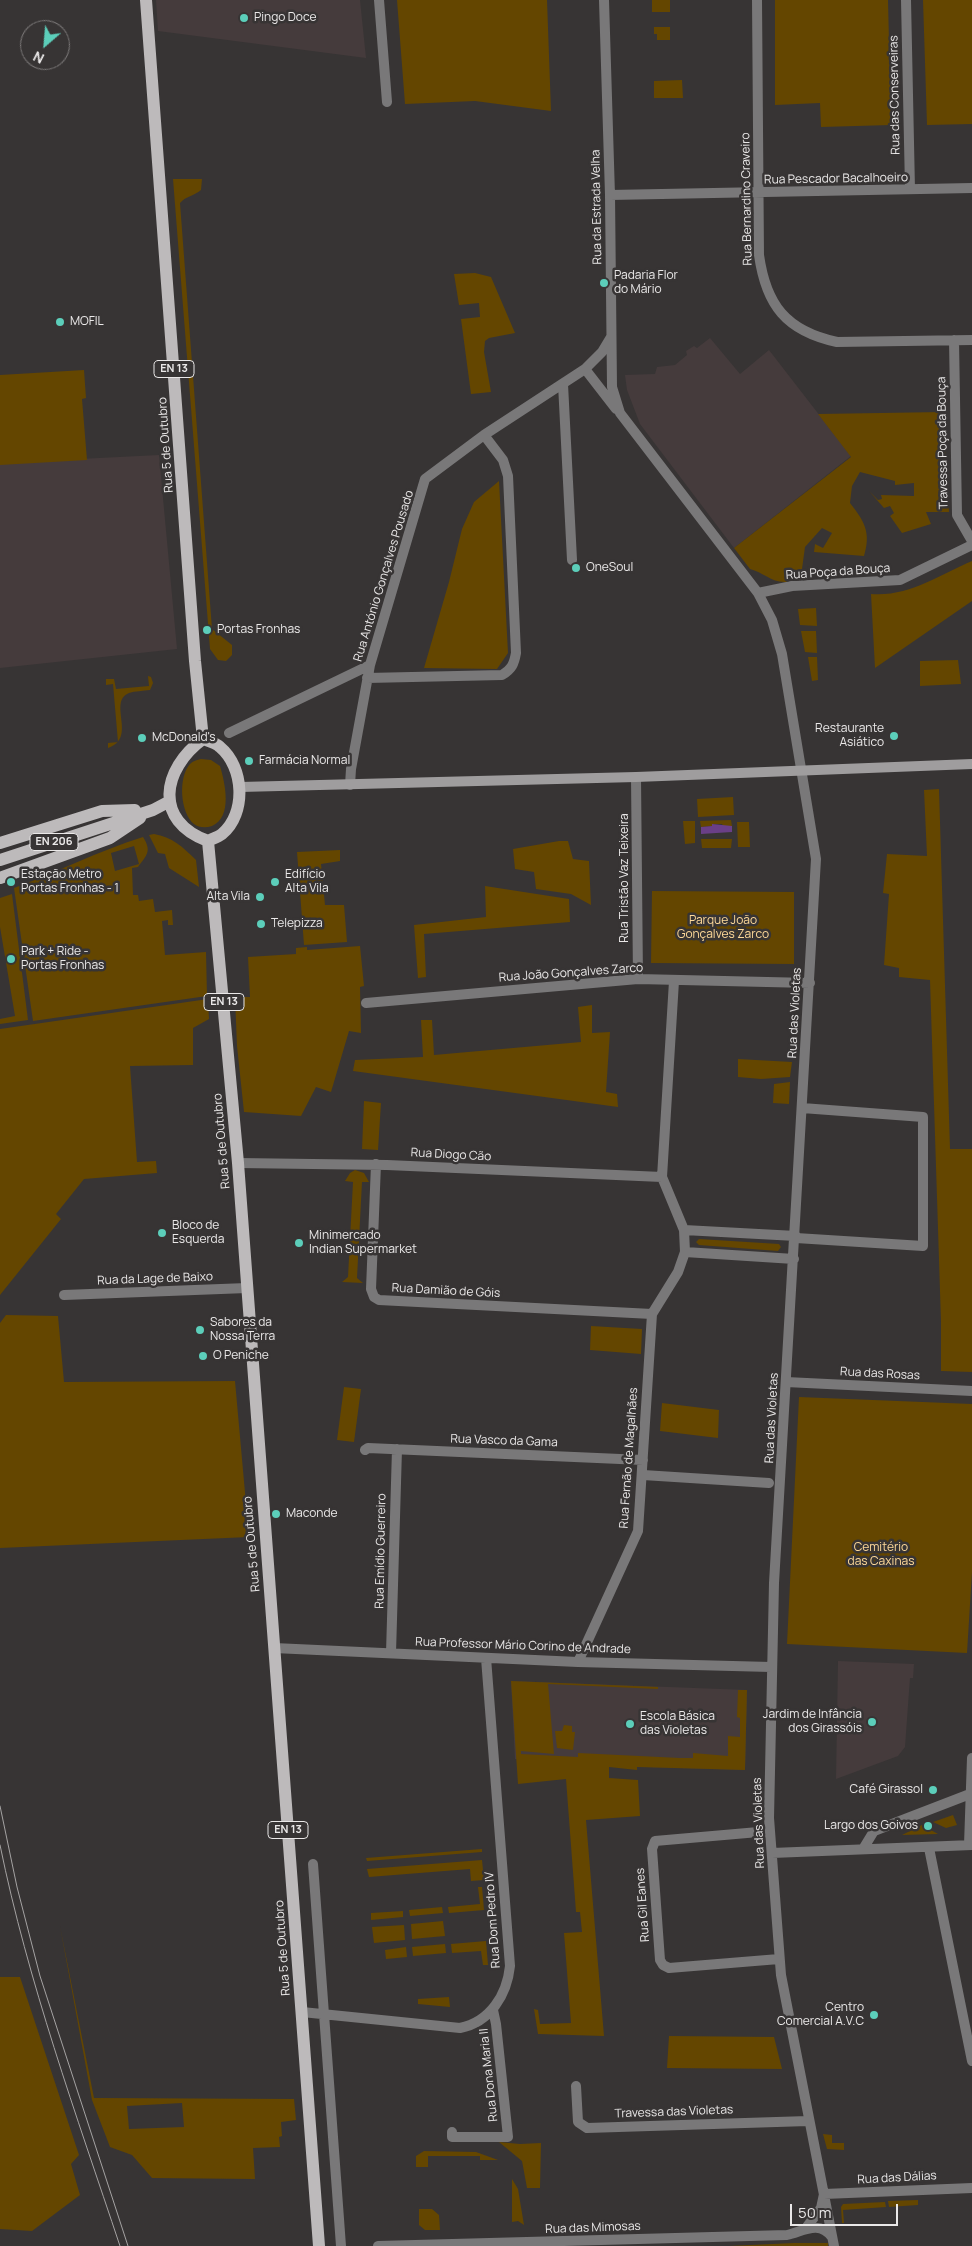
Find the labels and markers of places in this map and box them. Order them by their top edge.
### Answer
place label: Pingo Doce [254,11,316,25]
marker: Pingo Doce [238,12,250,24]
place label: Padaria Flor do Mário [614,269,678,297]
marker: Padaria Flor do Mário [598,277,610,289]
place label: MOFIL [70,315,104,329]
marker: MOFIL [54,316,66,328]
place label: OneSoul [586,561,633,575]
marker: OneSoul [570,562,582,574]
place label: Portas Fronhas [217,623,300,637]
marker: Portas Fronhas [201,624,213,636]
place label: Restaurante Asiático [815,722,884,750]
marker: Restaurante Asiático [888,730,900,742]
place label: McDonald's [152,731,215,745]
marker: McDonald's [136,732,148,744]
place label: Farmácia Normal [259,754,350,768]
marker: Farmácia Normal [243,755,255,767]
place label: Estação Metro Portas Fronhas - 1 [21,868,119,896]
place label: Edifício Alta Vila [285,868,329,896]
marker: Estação Metro Portas Fronhas - 1 [5,876,17,888]
marker: Edifício Alta Vila [269,876,281,888]
place label: Alta Vila [206,890,250,904]
marker: Alta Vila [254,891,266,903]
place label: Telepizza [271,917,323,931]
marker: Telepizza [255,918,267,930]
place label: Park + Ride - Portas Fronhas [21,945,104,973]
marker: Park + Ride - Portas Fronhas [5,953,17,965]
place label: Bloco de Esquerda [172,1219,224,1247]
marker: Bloco de Esquerda [156,1227,168,1239]
place label: Minimercado Indian Supermarket [309,1229,417,1257]
marker: Minimercado Indian Supermarket [293,1237,305,1249]
place label: Sabores da Nossa Terra [210,1316,275,1344]
marker: Sabores da Nossa Terra [194,1324,206,1336]
place label: O Peniche [213,1349,269,1363]
marker: O Peniche [197,1350,209,1362]
place label: Maconde [286,1507,338,1521]
marker: Maconde [270,1508,282,1520]
place label: Jardim de Infância dos Girassóis [763,1708,862,1736]
place label: Escola Básica das Violetas [640,1710,715,1738]
marker: Jardim de Infância dos Girassóis [866,1716,878,1728]
marker: Escola Básica das Violetas [624,1718,636,1730]
place label: Café Girassol [850,1783,923,1797]
marker: Café Girassol [927,1784,939,1796]
place label: Largo dos Goivos [824,1819,918,1833]
marker: Largo dos Goivos [922,1820,934,1832]
place label: Centro Comercial A.V.C [777,2001,864,2029]
marker: Centro Comercial A.V.C [868,2009,880,2021]

